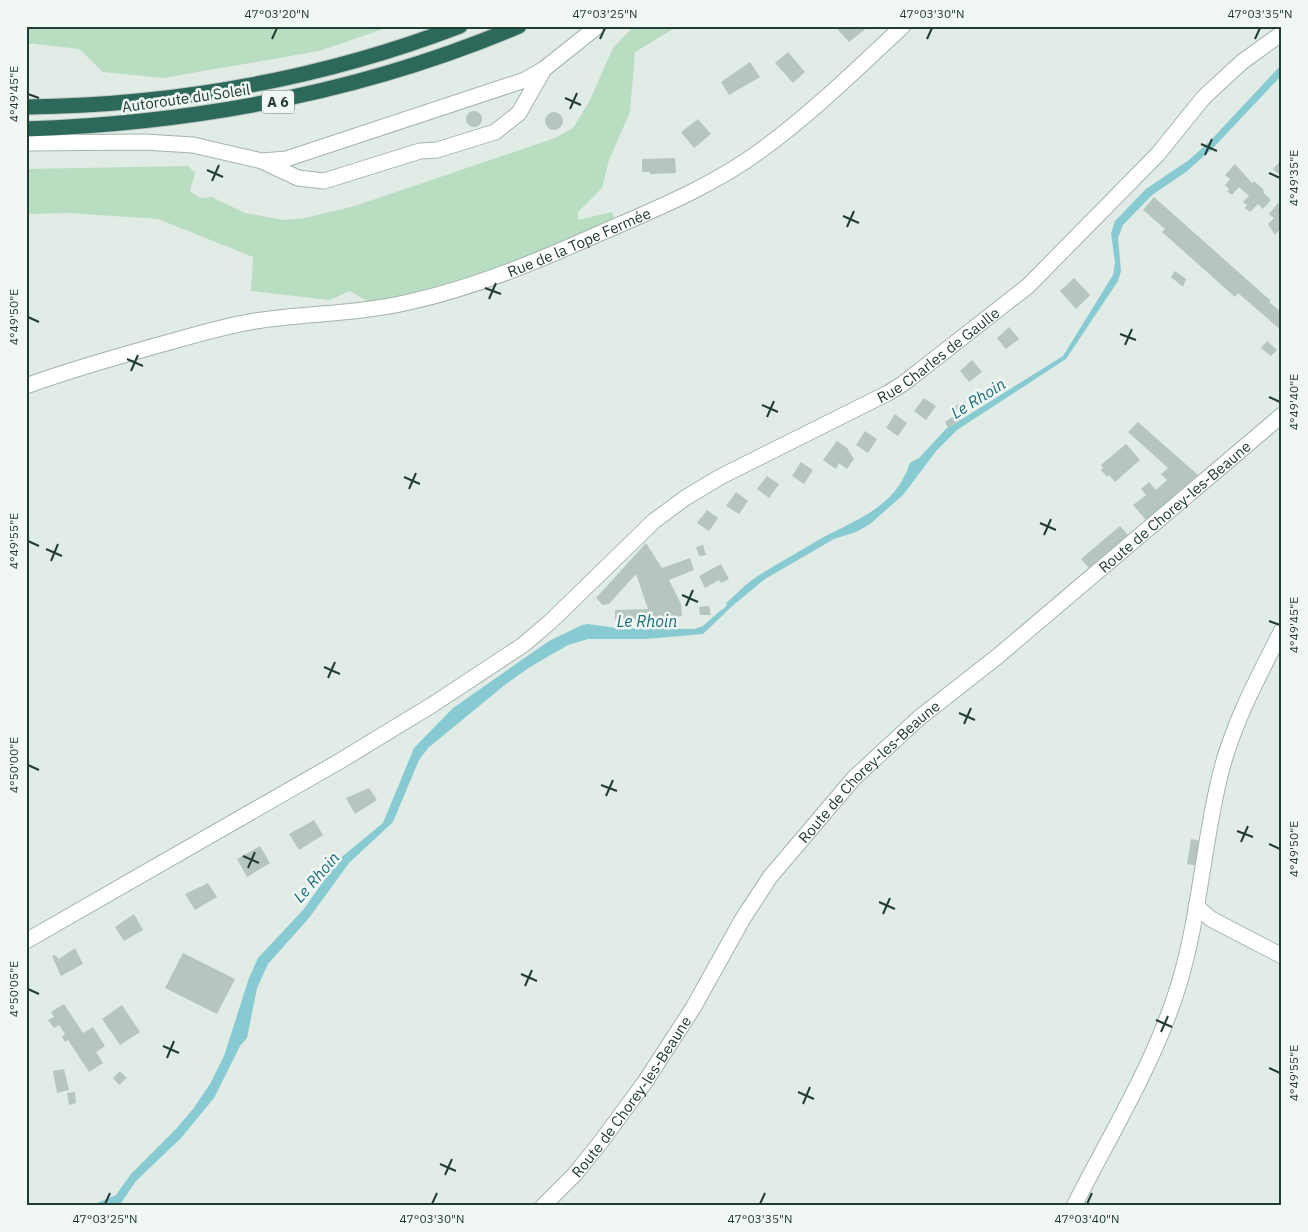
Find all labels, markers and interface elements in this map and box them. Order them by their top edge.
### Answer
text: 47°03'20"N [244,6,310,21]
text: 47°03'25"N [572,6,638,21]
text: 47°03'30"N [899,6,965,21]
text: 47°03'35"N [1227,6,1293,21]
text: 4°49'45"E [6,66,21,122]
street label: Autoroute du Soleil [121,80,251,116]
road number: A 6 [262,90,294,114]
text: 4°49'35"E [1286,150,1301,206]
street label: Rue de la Tope Fermée [505,203,653,281]
text: 4°49'50"E [6,289,21,345]
street label: Rue Charles de Gaulle [873,303,1003,407]
water label: Le Rhoin [947,373,1009,423]
text: 4°49'40"E [1286,374,1301,430]
street label: Route de Chorey-les-Beaune [1094,436,1254,576]
text: 4°49'55"E [6,513,21,569]
text: 4°49'45"E [1286,597,1301,653]
water label: Le Rhoin [617,611,677,631]
street label: Route de Chorey-les-Beaune [794,696,943,847]
text: 4°50'00"E [6,737,21,793]
text: 4°49'50"E [1286,821,1301,877]
water label: Le Rhoin [289,848,343,906]
text: 4°50'05"E [6,961,21,1017]
street label: Route de Chorey-les-Beaune [567,1012,695,1181]
text: 4°49'55"E [1286,1045,1301,1101]
text: 47°03'25"N [72,1211,138,1226]
text: 47°03'30"N [399,1211,465,1226]
text: 47°03'35"N [727,1211,793,1226]
text: 47°03'40"N [1054,1211,1120,1226]

